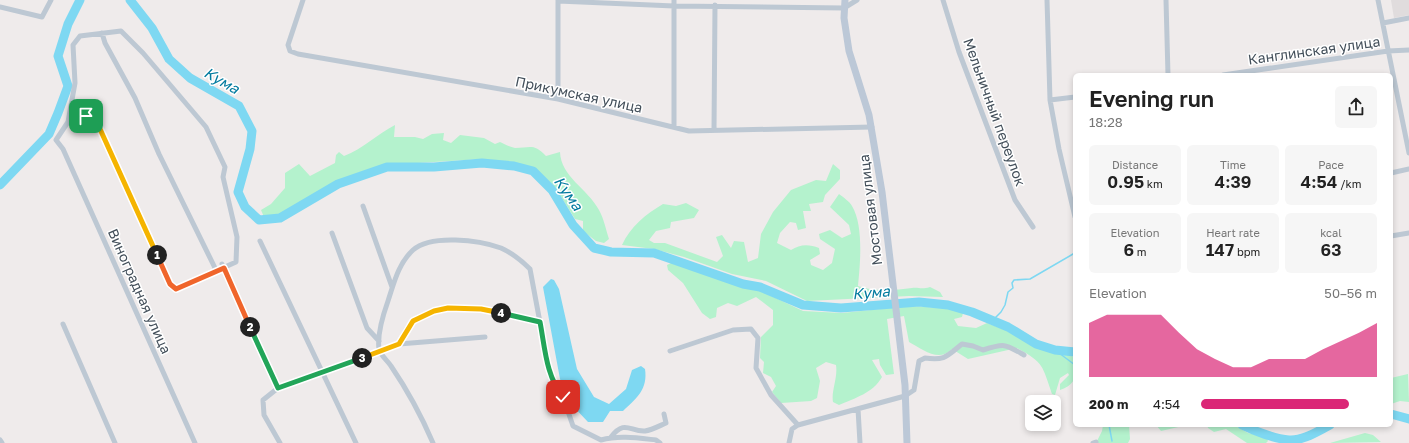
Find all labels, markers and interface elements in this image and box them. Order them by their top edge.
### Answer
street label: Канглинская улица [1247,32,1381,68]
street label: Мельничный переулок [960,36,1030,188]
water label: Кума [201,63,243,98]
street label: Прикумская улица [514,72,644,116]
text: Evening run [1089,85,1214,112]
button: share [1335,86,1377,128]
pin [69,99,103,133]
icon: arrive [75,105,97,127]
text: 18:28 [1089,114,1123,130]
street label: Мостовая улица [855,154,885,266]
text: Distance [1112,158,1158,171]
text: Time [1220,158,1246,171]
text: Pace [1318,158,1344,171]
text: 0.95 [1107,171,1144,192]
text: 4:39 [1215,171,1251,192]
text: 4:54 [1301,171,1337,192]
water label: Кума [550,172,587,215]
text: km [1144,177,1163,190]
text: /km [1337,177,1361,190]
street label: Виноградная улица [105,226,175,356]
text: Elevation [1111,226,1159,239]
text: Heart rate [1206,226,1260,239]
text: kcal [1320,226,1342,239]
text: 6 [1123,239,1134,260]
text: 147 [1206,239,1234,260]
text: 63 [1321,239,1341,260]
pin: 1 [147,245,167,265]
text: m [1134,245,1147,258]
text: bpm [1234,245,1260,258]
text: 1 [154,248,160,261]
water label: Кума [851,281,891,304]
text: Elevation [1089,285,1147,301]
text: 50–56 m [1324,285,1377,301]
pin: 4 [491,303,511,323]
text: 4 [498,306,504,319]
pin: 2 [240,317,260,337]
text: 2 [247,320,253,333]
pin: 3 [352,348,372,368]
text: 3 [359,351,365,364]
pin [546,380,580,414]
icon: check [552,386,574,408]
map controls [1025,395,1061,431]
button: layers [1025,395,1061,431]
text: 200 m [1089,396,1128,412]
text: 4:54 [1153,396,1180,412]

